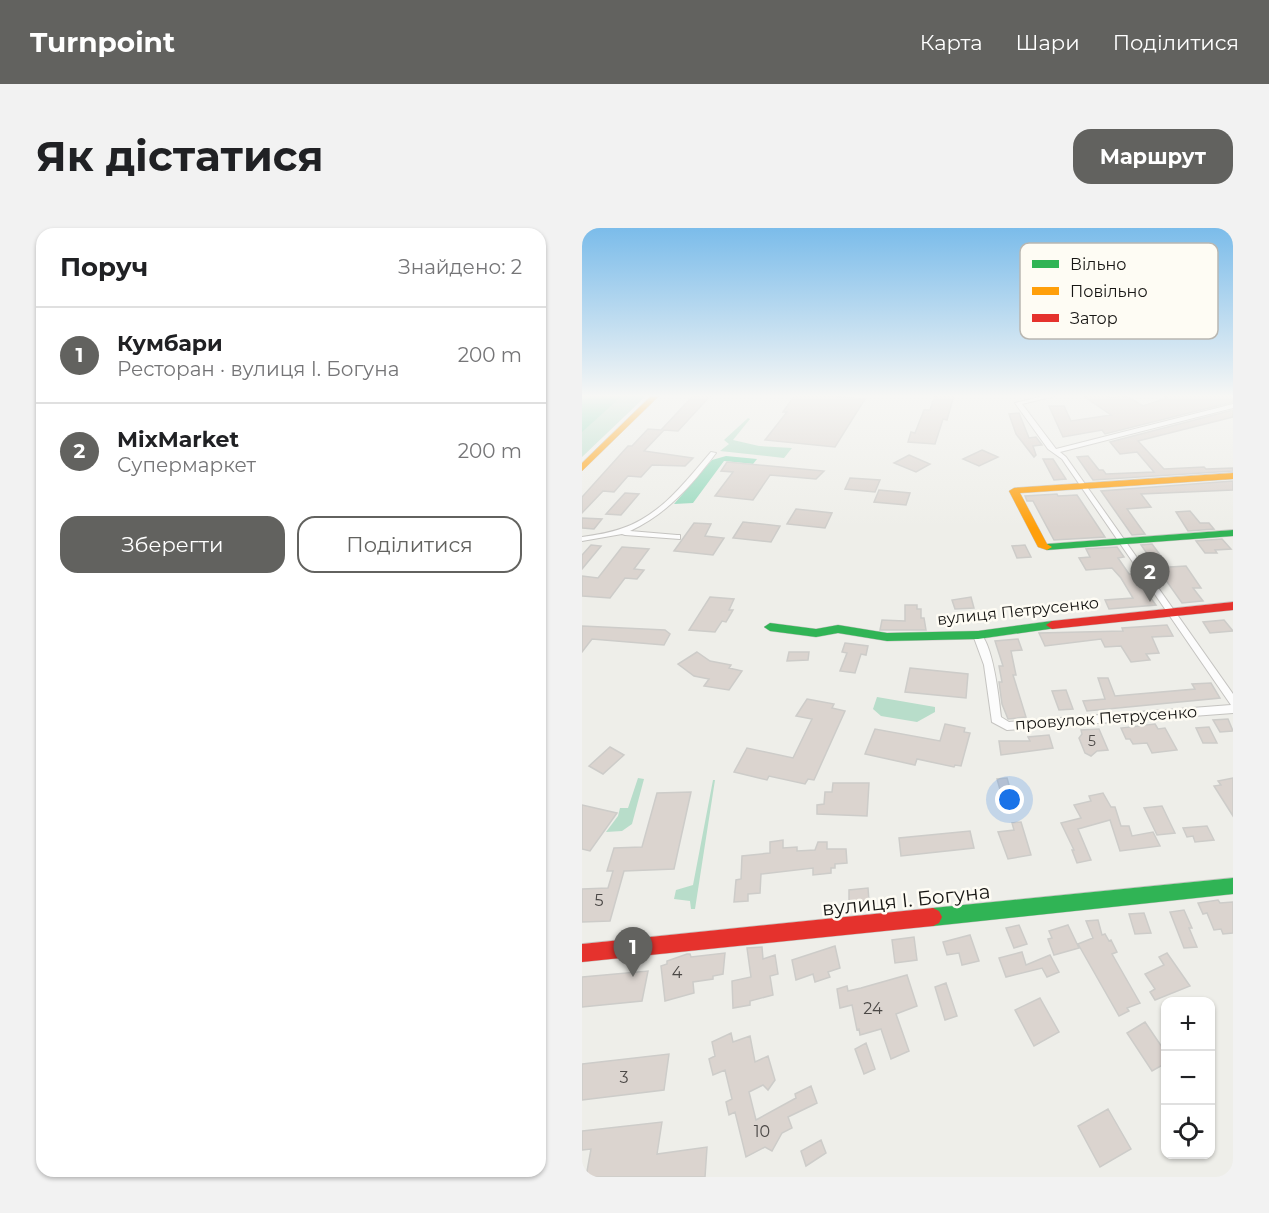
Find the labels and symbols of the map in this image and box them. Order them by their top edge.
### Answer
legend [1020,243,1218,339]
text: Вільно [1070,255,1126,274]
text: Повільно [1070,282,1148,301]
text: Затор [1070,309,1118,328]
pin: 2 [1130,552,1170,602]
street label: вулиця Петрусенко [936,593,1100,629]
street label: провулок Петрусенко [1014,702,1198,734]
house number: 5 [1088,732,1096,750]
your location [995,785,1024,814]
street label: вулиця І. Богуна [821,879,991,921]
house number: 5 [594,891,604,910]
pin: 1 [614,928,652,977]
house number: 4 [672,963,683,982]
house number: 24 [863,999,883,1018]
house number: 3 [619,1068,629,1087]
house number: 10 [754,1122,770,1141]

